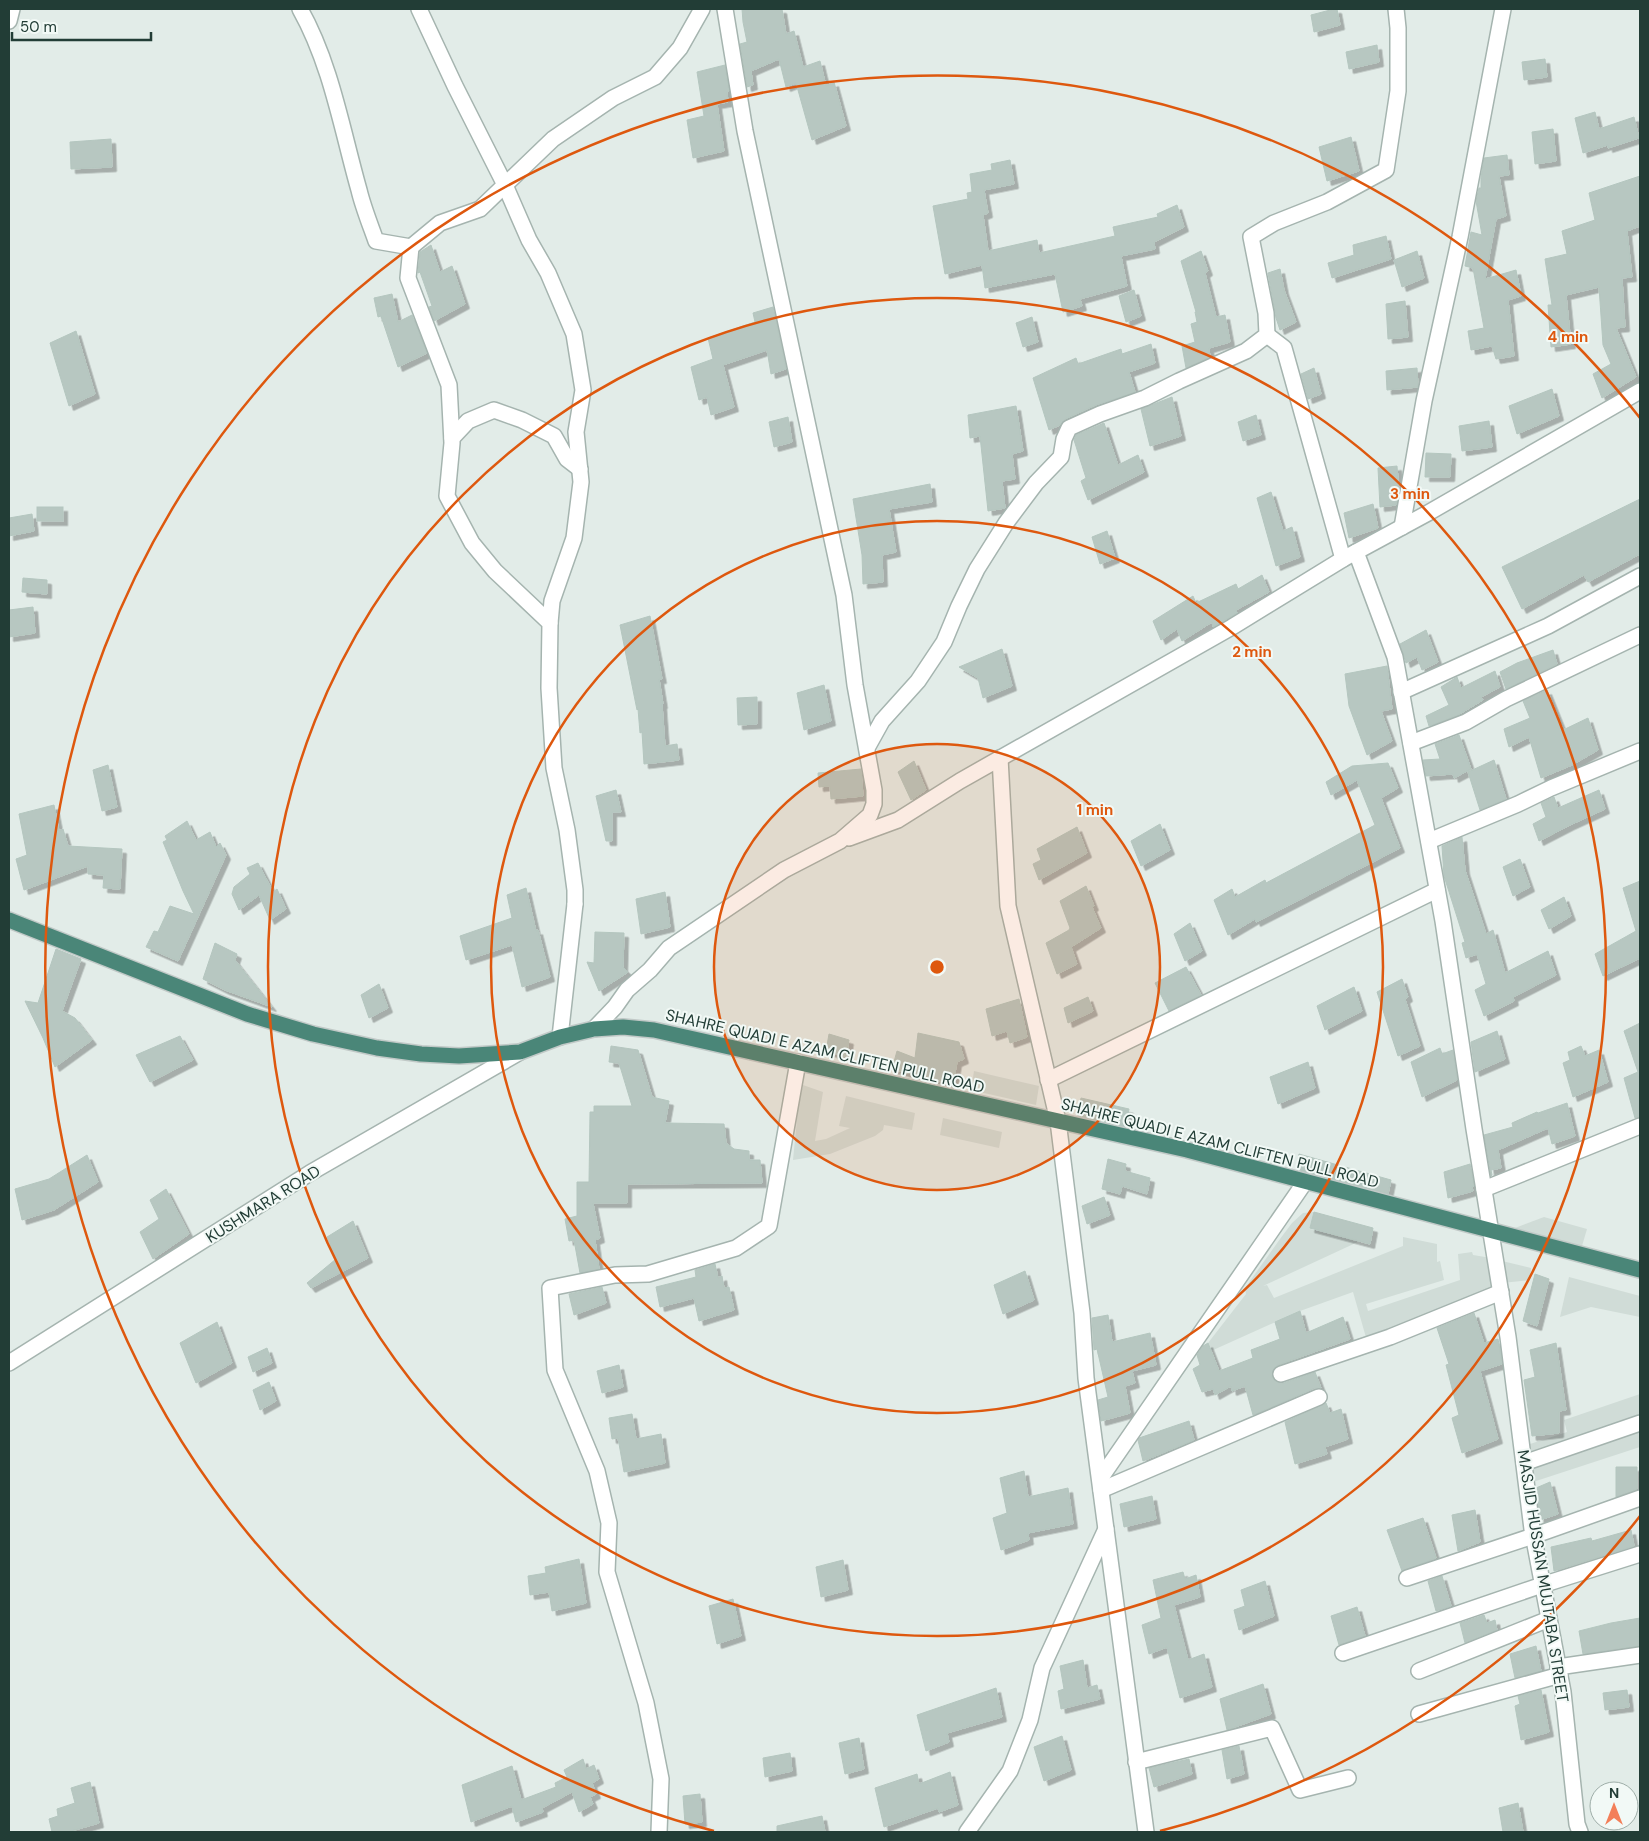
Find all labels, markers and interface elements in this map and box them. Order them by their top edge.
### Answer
scale bar [12,10,151,42]
text: 50 m [20,17,57,37]
text: 4 min [1548,327,1588,347]
text: 3 min [1390,484,1430,504]
text: 2 min [1232,642,1272,662]
text: 1 min [1077,800,1113,820]
centre of rings [928,958,946,976]
street label: SHAHRE QUADI E AZAM CLIFTEN PULL ROAD [664,1004,986,1098]
street label: SHAHRE QUADI E AZAM CLIFTEN PULL ROAD [1059,1093,1381,1193]
street label: KUSHMARA ROAD [202,1160,324,1248]
street label: MASJID HUSSAN MUJTABA STREET [1513,1448,1573,1704]
north arrow [1589,1781,1639,1831]
text: N [1609,1784,1619,1802]

